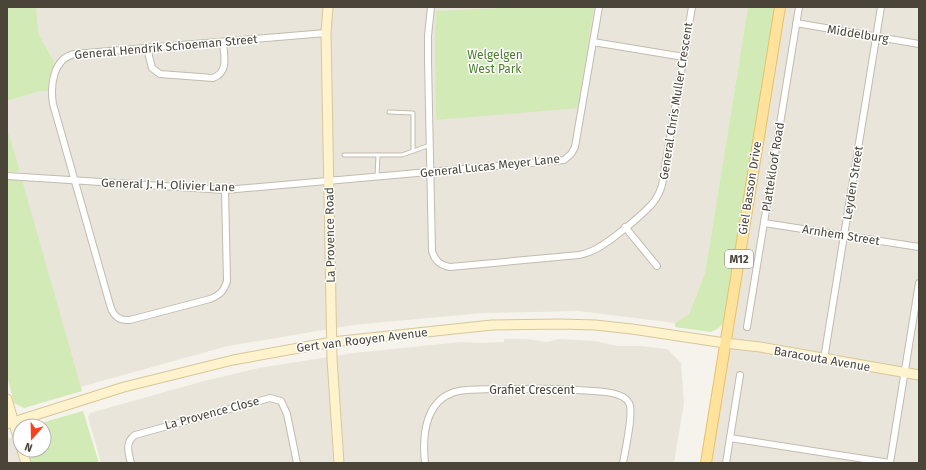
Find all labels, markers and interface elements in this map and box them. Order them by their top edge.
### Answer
street label: General Chris Muller Crescent [657,21,695,181]
street label: Middelburg [826,22,890,46]
street label: General Hendrik Schoeman Street [74,32,259,62]
park label: Welgelgen West Park [467,48,523,76]
street label: Plattekloof Road [759,121,787,213]
street label: Giel Basson Drive [736,140,764,236]
street label: Leyden Street [840,144,866,221]
street label: General Lucas Meyer Lane [419,152,561,180]
street label: General J. H. Olivier Lane [101,176,235,194]
street label: La Provence Road [322,187,338,283]
street label: Arnhem Street [801,222,881,248]
road number: M12 [725,250,753,268]
street label: Gert van Rooyen Avenue [296,325,428,355]
street label: Baracouta Avenue [773,344,871,374]
street label: Grafiet Crescent [489,383,575,397]
street label: La Provence Close [163,394,261,432]
north arrow [12,418,52,458]
text: N [23,440,34,454]

